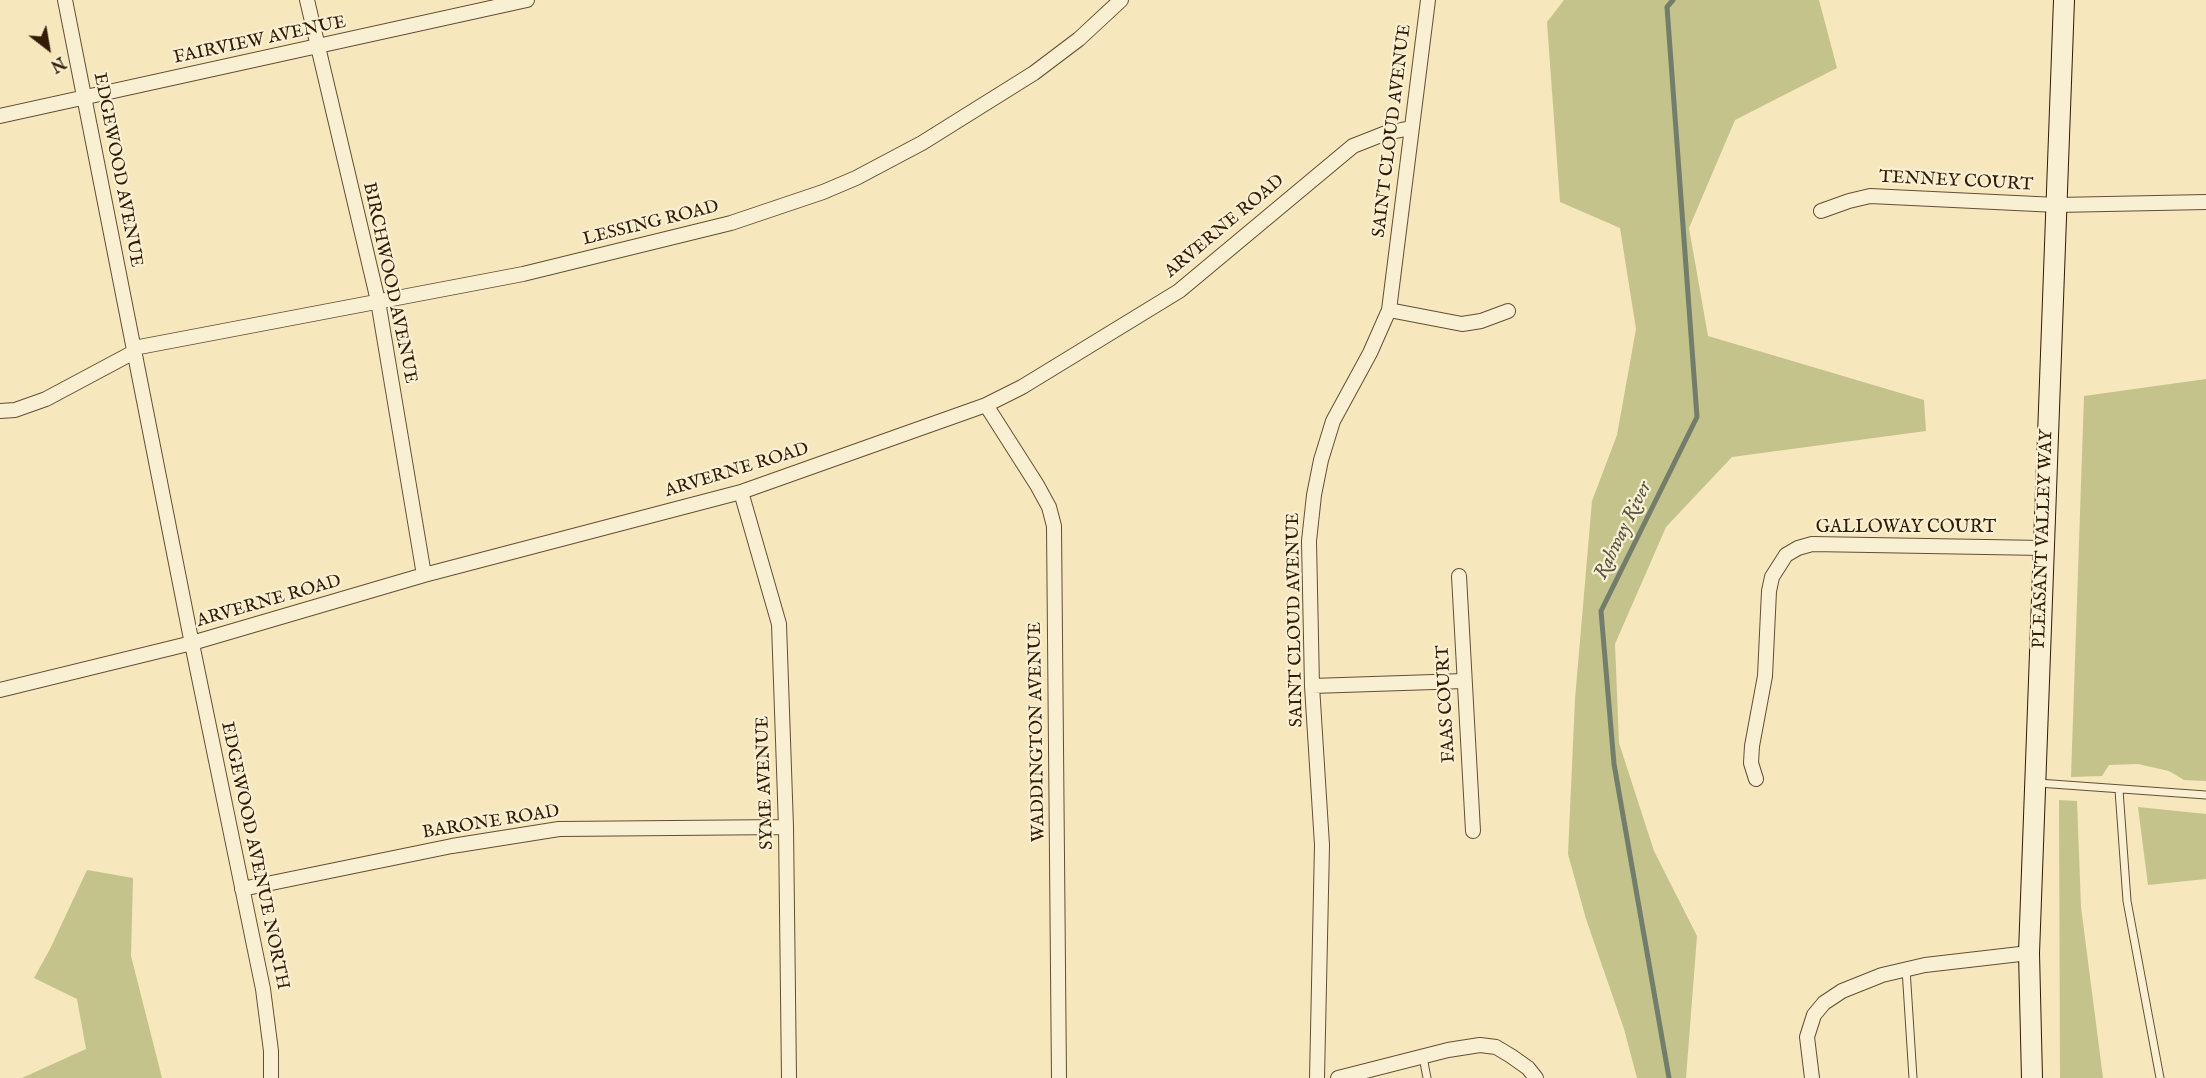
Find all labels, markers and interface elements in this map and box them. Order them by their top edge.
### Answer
street label: FAIRVIEW AVENUE [172,12,348,70]
north arrow [18,18,78,78]
street label: SAINT CLOUD AVENUE [1369,23,1417,239]
text: N [46,51,68,76]
street label: EDGEWOOD AVENUE [88,71,146,269]
street label: TENNEY COURT [1878,167,2034,197]
street label: ARVERNE ROAD [1161,171,1289,283]
street label: BIRCHWOOD AVENUE [357,180,421,386]
street label: LESSING ROAD [581,197,721,251]
street label: PLEASANT VALLEY WAY [2029,429,2059,649]
street label: ARVERNE ROAD [662,439,812,503]
water label: Rahway River [1590,478,1658,584]
street label: SAINT CLOUD AVENUE [1283,513,1309,727]
street label: GALLOWAY COURT [1816,517,1996,539]
street label: ARVERNE ROAD [194,571,344,633]
street label: WADDINGTON AVENUE [1025,622,1051,842]
street label: FAAS COURT [1433,645,1461,763]
street label: SYME AVENUE [753,716,779,850]
street label: EDGEWOOD AVENUE NORTH [215,720,293,992]
street label: BARONE ROAD [421,802,561,844]

